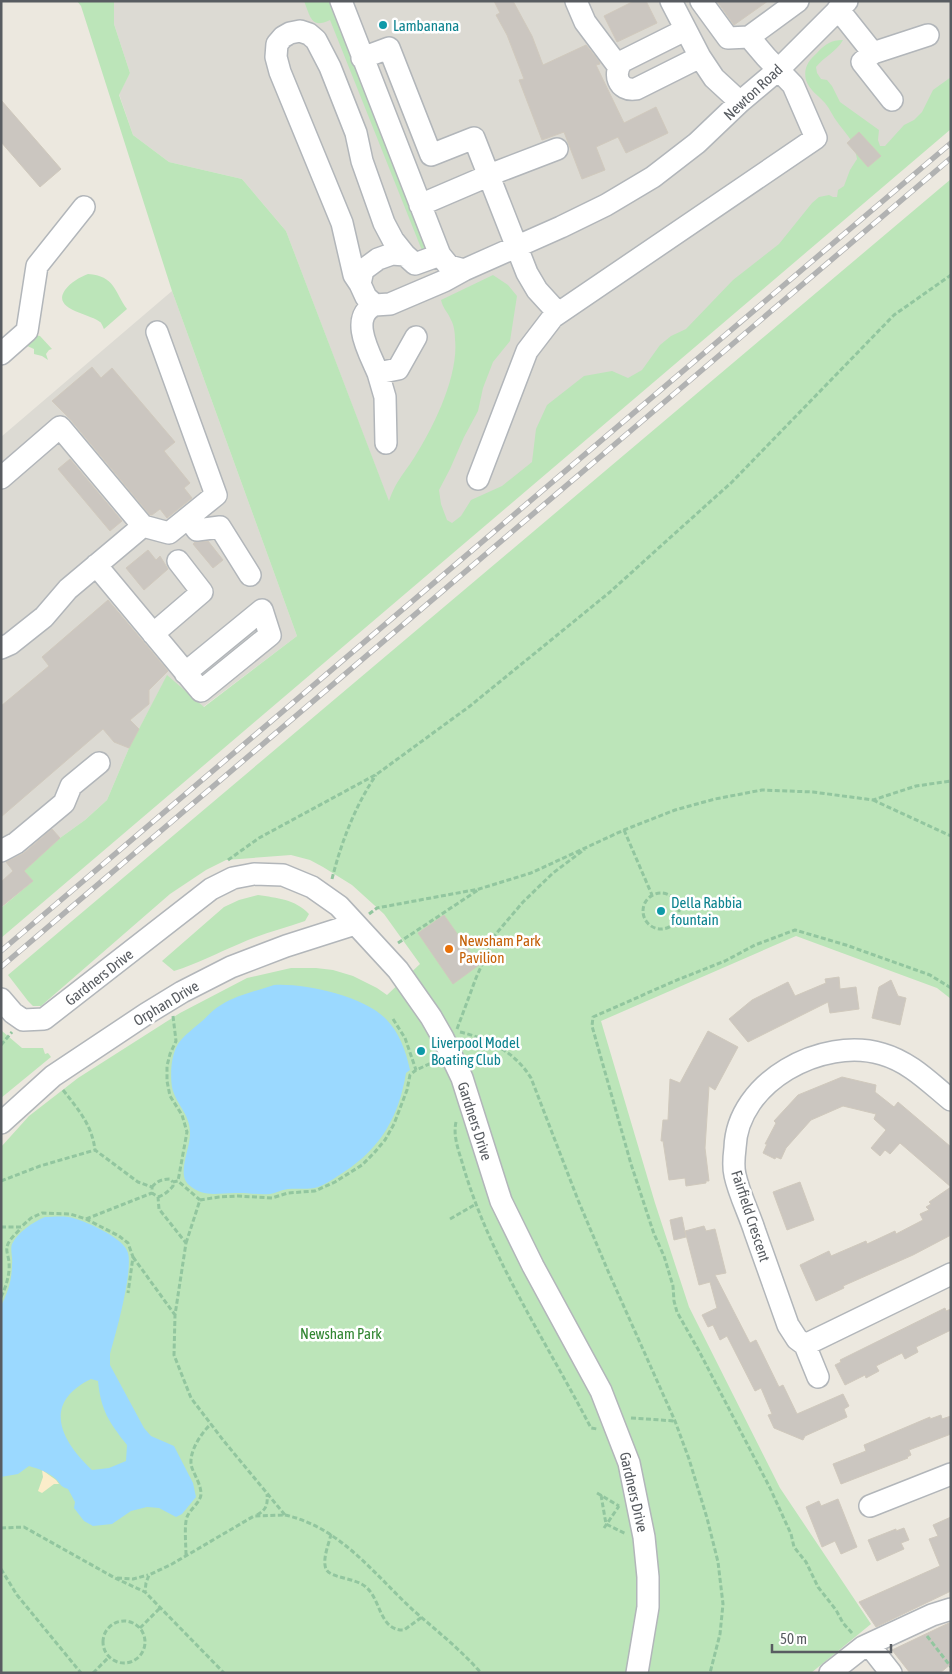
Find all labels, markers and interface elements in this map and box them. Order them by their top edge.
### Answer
place label: Lambanana [393,17,459,34]
marker: Lambanana [377,19,389,31]
street label: Newton Road [720,61,786,123]
place label: Della Rabbia fountain [671,894,742,928]
marker: Della Rabbia fountain [655,905,667,917]
place label: Newsham Park Pavilion [459,932,541,966]
marker: Newsham Park Pavilion [443,943,455,955]
street label: Gardners Drive [62,945,136,1009]
street label: Orphan Drive [130,977,202,1029]
place label: Liverpool Model Boating Club [431,1034,520,1068]
marker: Liverpool Model Boating Club [415,1045,427,1057]
street label: Gardners Drive [454,1080,496,1163]
street label: Fairfield Crescent [728,1168,774,1264]
park label: Newsham Park [300,1325,382,1342]
street label: Gardners Drive [617,1450,651,1534]
scale bar [772,1622,891,1654]
text: 50 m [780,1630,807,1647]

